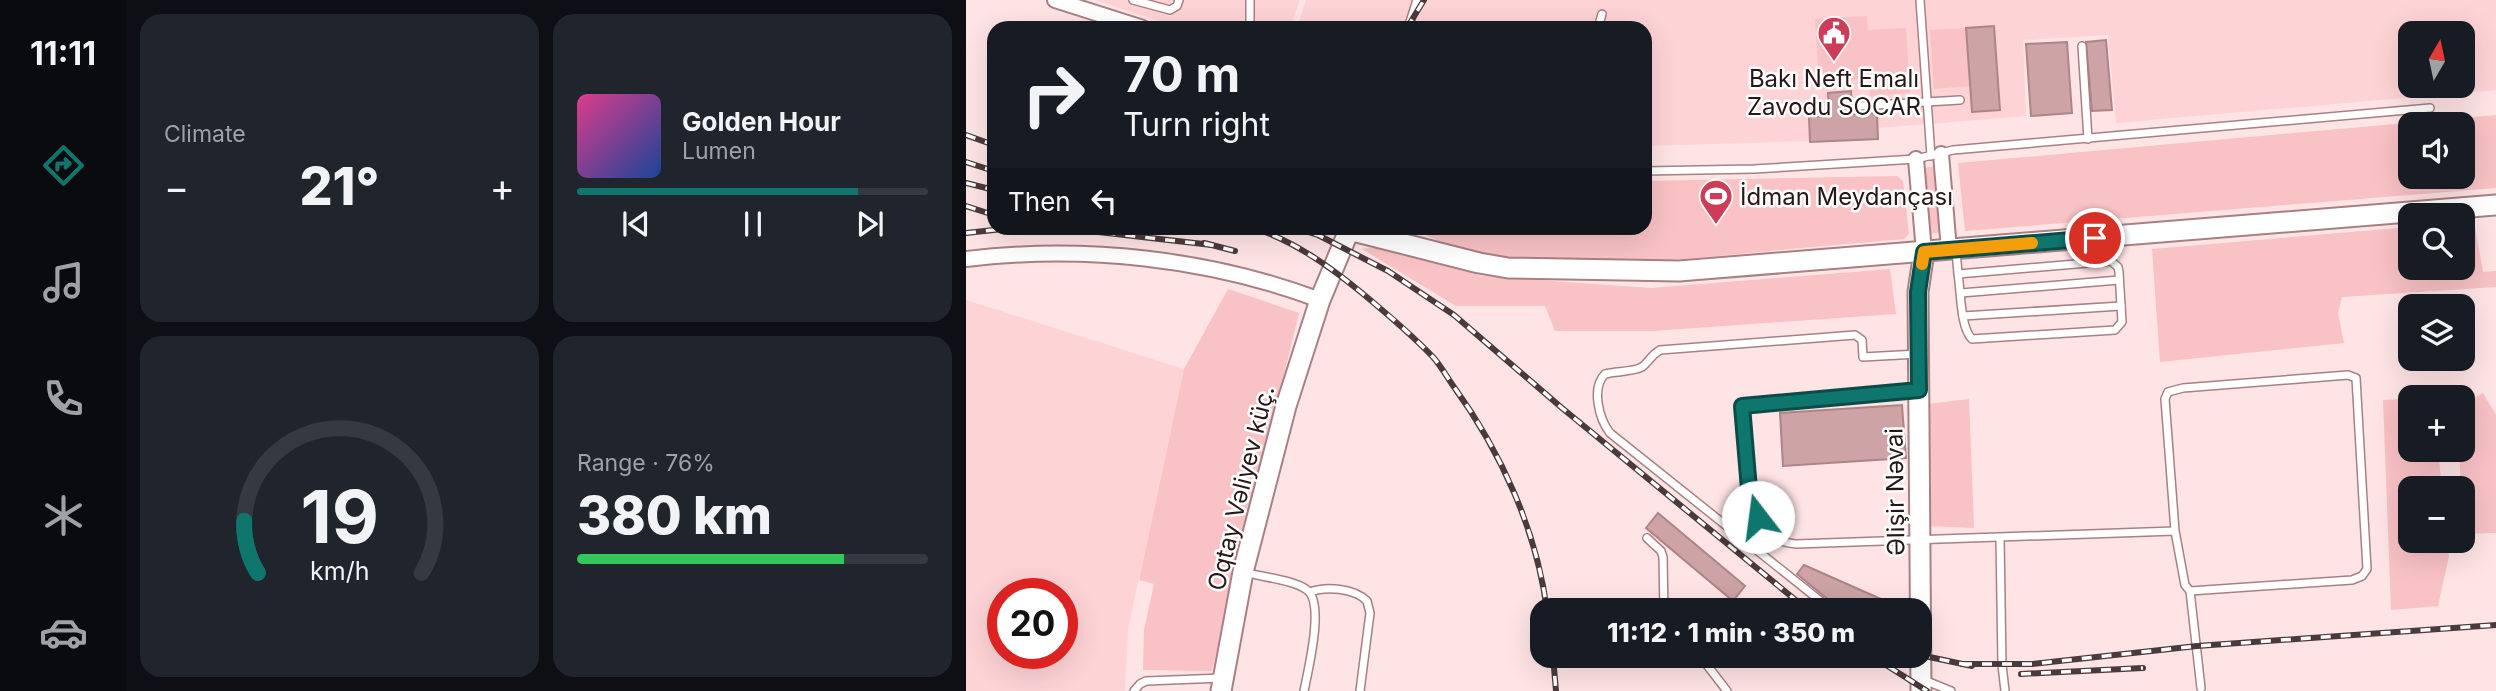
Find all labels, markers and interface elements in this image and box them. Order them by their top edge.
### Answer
public building icon: Bakı Neft Emalı Zavodu SOCAR [1815,14,1853,63]
north arrow [2398,21,2474,98]
map controls [2398,21,2475,553]
text: 11:11 [30,34,96,73]
text: 70 m [1123,45,1240,104]
icon: right [1008,49,1099,140]
place label: Bakı Neft Emalı Zavodu SOCAR [1747,64,1921,121]
text: Turn right [1123,105,1270,144]
text: Golden Hour [682,106,841,137]
button: sound [2398,112,2475,189]
text: Climate [164,120,246,148]
text: Lumen [682,137,756,165]
icon: directions [39,141,88,190]
text: 21° [299,155,380,218]
text: − [164,164,189,210]
text: + [490,164,515,210]
sports icon: İdman Meydançası [1697,177,1735,226]
icon: left [1085,182,1123,220]
place label: İdman Meydançası [1740,182,1953,211]
text: Then [1008,186,1071,217]
button: search [2398,203,2475,280]
icon: previous [617,205,655,243]
icon: pause [734,205,772,243]
icon: next [851,205,889,243]
pin [2065,208,2125,268]
icon: arrive [2076,219,2114,257]
icon: music [39,258,88,307]
button: layers [2398,294,2475,371]
icon: phone [39,374,88,423]
street label: Oqtay Vəliyev küç. [1202,383,1280,593]
button: + [2398,385,2475,462]
street label: Əlişir Nəvai [1879,428,1911,556]
text: Range · 76% [577,449,715,477]
text: 19 [300,472,379,561]
button: − [2398,476,2475,553]
position arrow [1721,480,1795,554]
text: 380 km [577,484,772,547]
icon: climate [39,491,88,540]
text: km/h [310,555,369,585]
speed limit sign: 20 [987,578,1078,669]
icon: car [39,608,88,657]
text: 11:12 · 1 min · 350 m [1607,617,1855,648]

